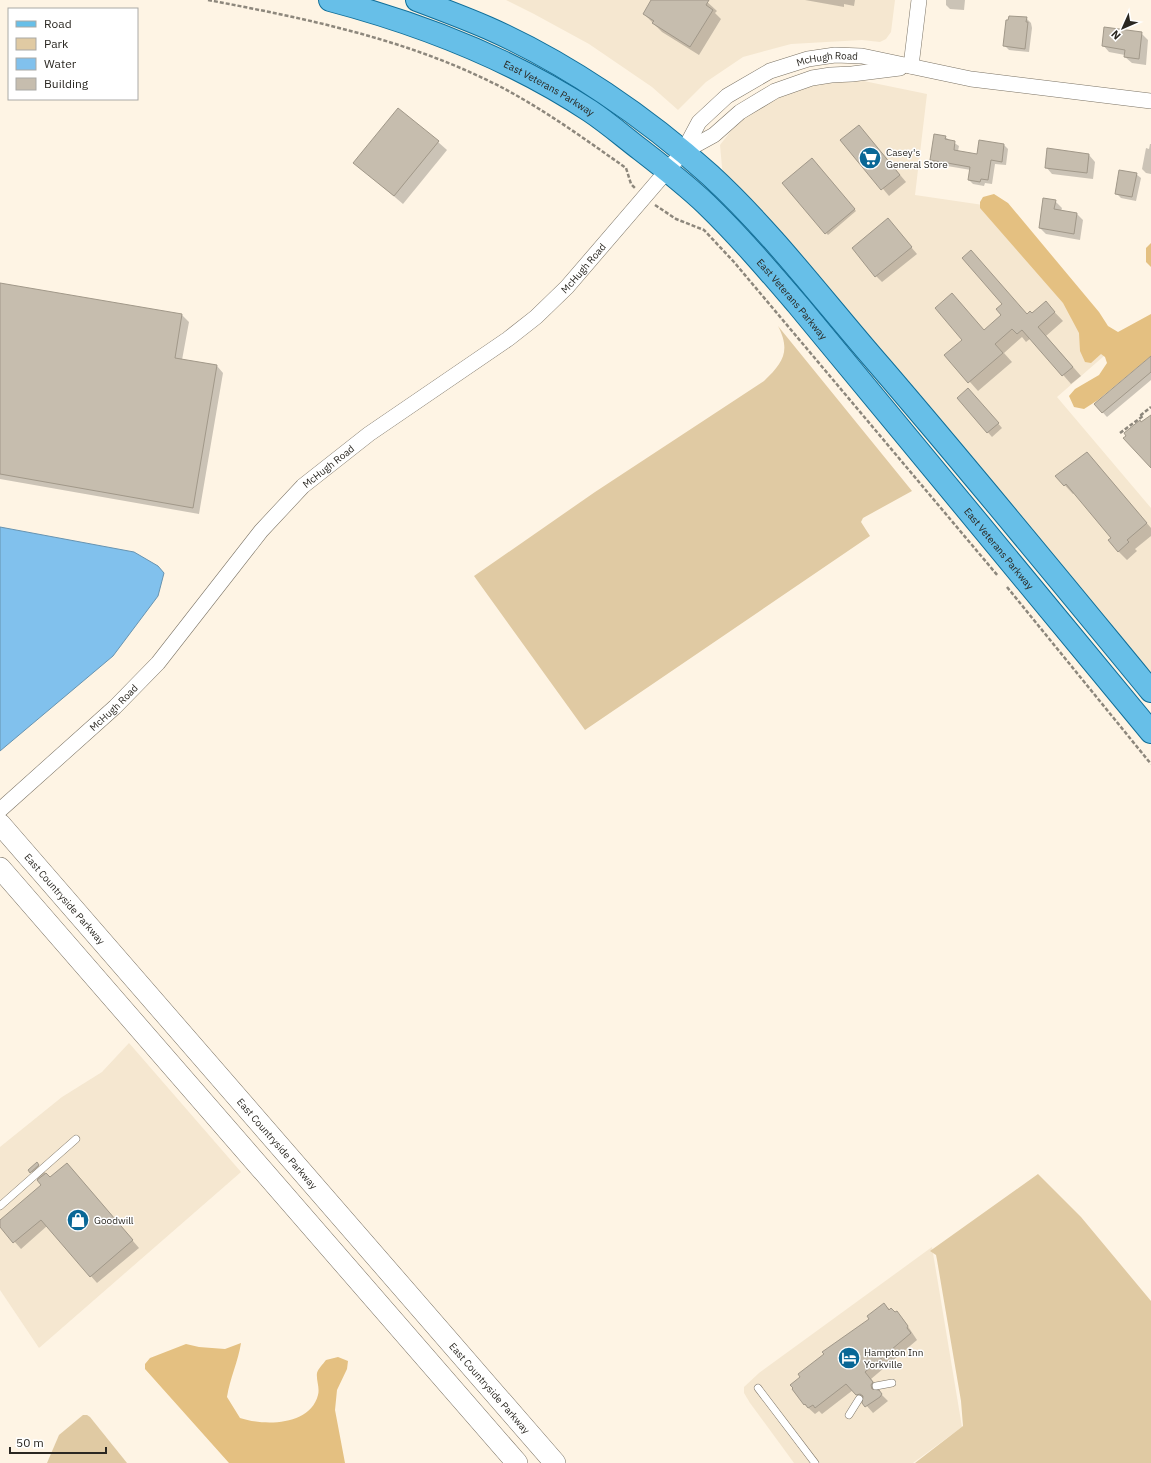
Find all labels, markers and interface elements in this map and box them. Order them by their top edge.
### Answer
legend [8,8,138,100]
north arrow [1103,8,1143,48]
text: Road [44,16,72,31]
text: N [1108,27,1124,43]
text: Park [44,36,69,51]
street label: McHugh Road [795,49,858,69]
text: Water [44,56,77,71]
street label: East Veterans Parkway [502,58,597,119]
text: Building [44,76,89,91]
supermarket icon: Casey's General Store [857,145,883,171]
place label: Casey's General Store [886,146,948,171]
street label: McHugh Road [558,241,609,296]
street label: East Veterans Parkway [754,256,830,342]
street label: McHugh Road [300,442,357,491]
street label: East Veterans Parkway [961,505,1036,592]
street label: McHugh Road [87,682,141,734]
street label: East Countryside Parkway [21,851,108,947]
street label: East Countryside Parkway [234,1095,320,1192]
shop icon: Goodwill [65,1207,91,1233]
place label: Goodwill [94,1214,134,1227]
street label: East Countryside Parkway [446,1340,533,1437]
hotel icon: Hampton Inn Yorkville [836,1345,862,1371]
place label: Hampton Inn Yorkville [864,1346,923,1371]
scale bar [10,1429,106,1455]
text: 50 m [16,1435,44,1450]

